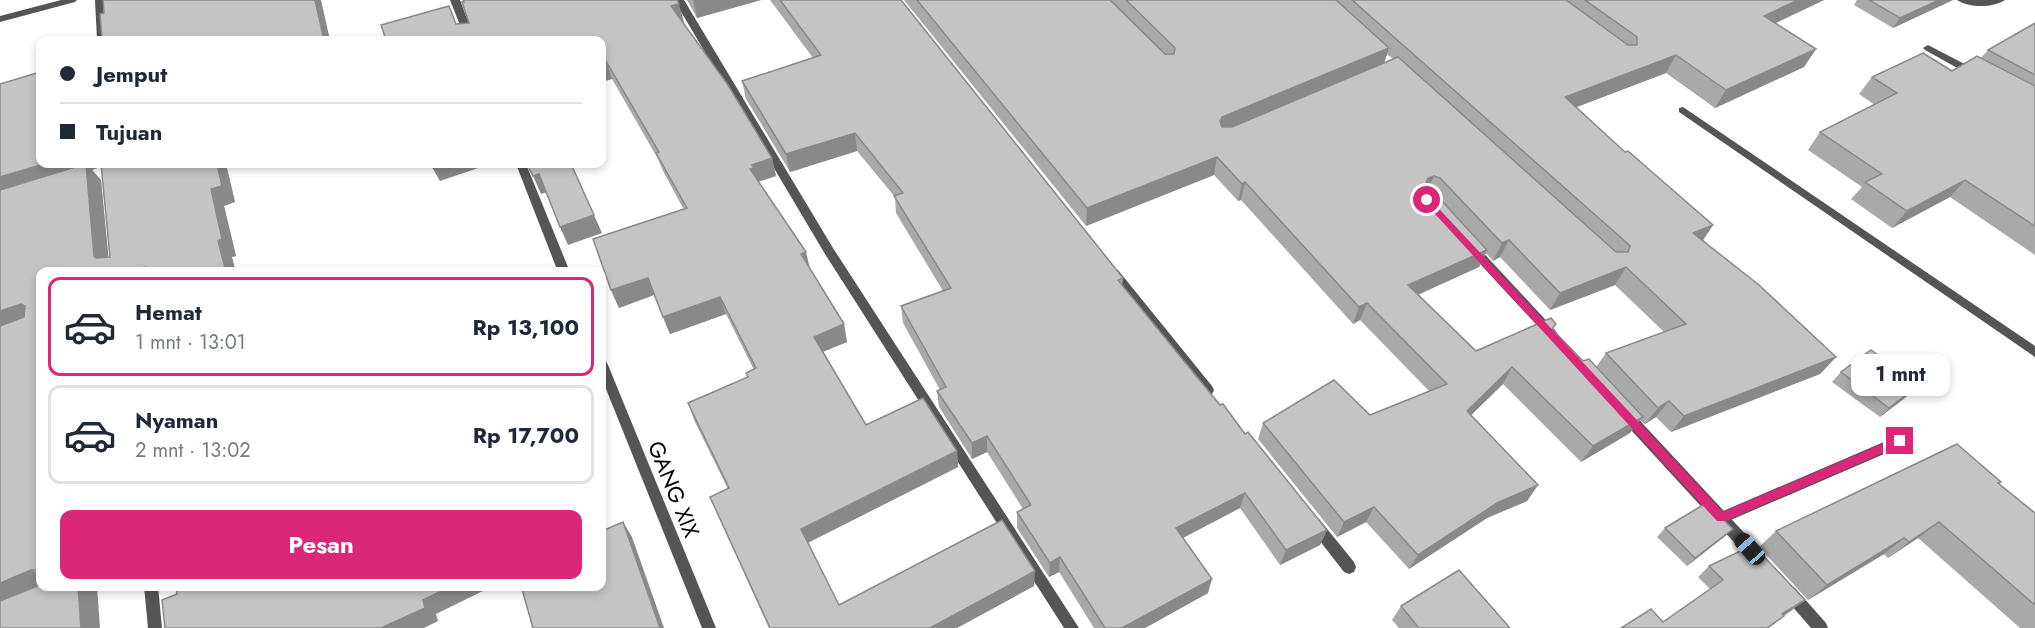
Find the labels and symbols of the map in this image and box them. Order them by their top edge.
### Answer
route start [1413,186,1440,213]
callout: 1 mnt [1850,354,1950,396]
route end [1886,427,1913,454]
street label: GANG XIX [640,436,708,542]
car [1731,530,1769,568]

